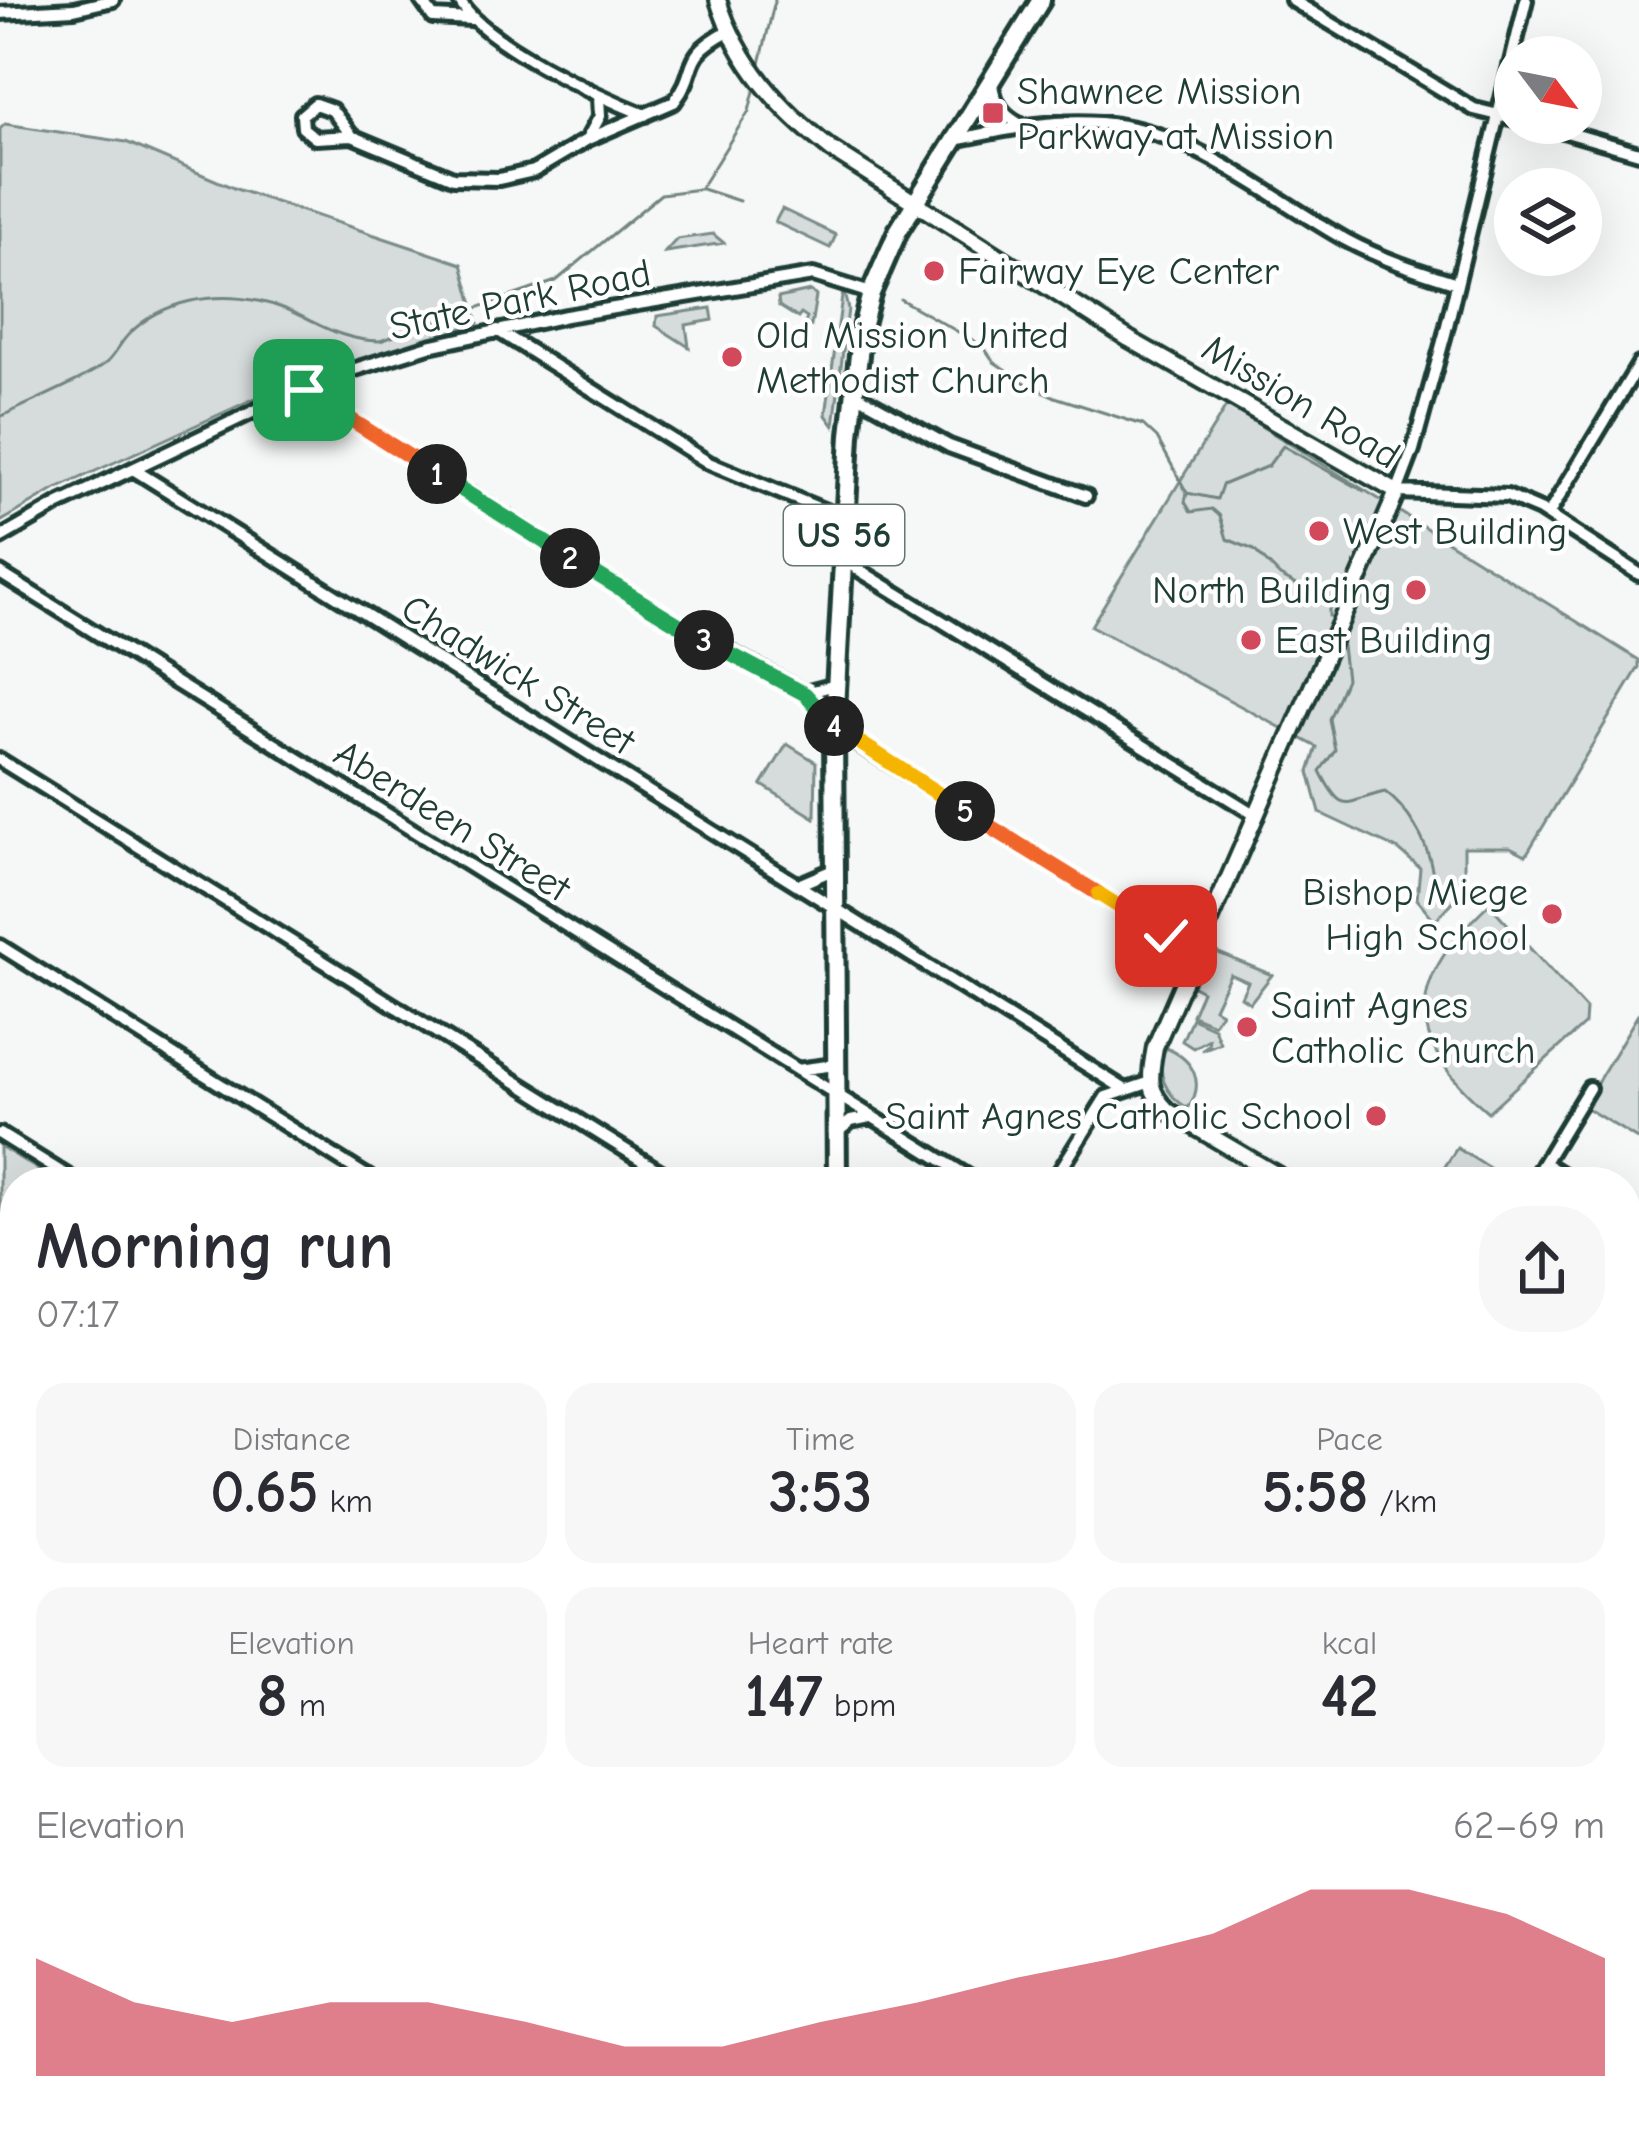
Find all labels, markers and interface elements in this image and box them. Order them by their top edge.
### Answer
north arrow [1494,36,1602,144]
map controls [1494,36,1602,276]
place label: Shawnee Mission Parkway at Mission [1017,69,1334,159]
marker: Shawnee Mission Parkway at Mission [980,100,1006,126]
button: layers [1494,168,1602,276]
place label: Fairway Eye Center [958,249,1279,294]
street label: State Park Road [385,250,655,350]
marker: Fairway Eye Center [921,258,947,284]
place label: Old Mission United Methodist Church [756,313,1069,403]
street label: Mission Road [1194,325,1408,479]
pin [253,339,355,441]
marker: Old Mission United Methodist Church [719,344,745,370]
icon: arrive [271,357,337,423]
pin: 1 [407,444,467,504]
text: 1 [431,455,443,493]
road number: US 56 [784,505,904,565]
place label: West Building [1343,509,1567,554]
marker: West Building [1306,518,1332,544]
pin: 2 [540,528,600,588]
text: 2 [562,539,578,577]
place label: North Building [1152,568,1392,613]
marker: North Building [1403,577,1429,603]
street label: Chadwick Street [393,585,644,766]
pin: 3 [674,610,734,670]
place label: East Building [1275,618,1492,663]
text: 3 [696,621,712,659]
marker: East Building [1238,627,1264,653]
pin: 4 [804,696,864,756]
text: 4 [826,707,842,745]
street label: Aberdeen Street [326,731,580,912]
pin: 5 [935,781,995,841]
text: 5 [956,792,974,830]
place label: Bishop Miege High School [1302,870,1528,960]
pin [1115,885,1217,987]
marker: Bishop Miege High School [1539,901,1565,927]
icon: check [1133,903,1199,969]
place label: Saint Agnes Catholic Church [1271,983,1536,1073]
marker: Saint Agnes Catholic Church [1234,1014,1260,1040]
place label: Saint Agnes Catholic School [885,1094,1352,1139]
marker: Saint Agnes Catholic School [1363,1103,1389,1129]
button: share [1479,1206,1605,1332]
text: Morning run [36,1209,394,1285]
text: 07:17 [36,1292,119,1337]
text: Distance [232,1420,351,1458]
text: Time [786,1420,855,1458]
text: Pace [1316,1420,1383,1458]
text: 0.65 [210,1458,319,1527]
text: 3:53 [769,1458,872,1527]
text: 5:58 [1262,1458,1369,1527]
text: km [319,1482,373,1520]
text: /km [1369,1482,1437,1520]
text: Elevation [228,1624,355,1662]
text: Heart rate [748,1624,893,1662]
text: kcal [1322,1624,1377,1662]
text: 8 [257,1662,288,1731]
text: 147 [745,1662,823,1731]
text: 42 [1320,1662,1379,1731]
text: m [288,1686,326,1724]
text: bpm [823,1686,896,1724]
text: Elevation [36,1803,185,1848]
text: 62–69 m [1453,1803,1605,1848]

